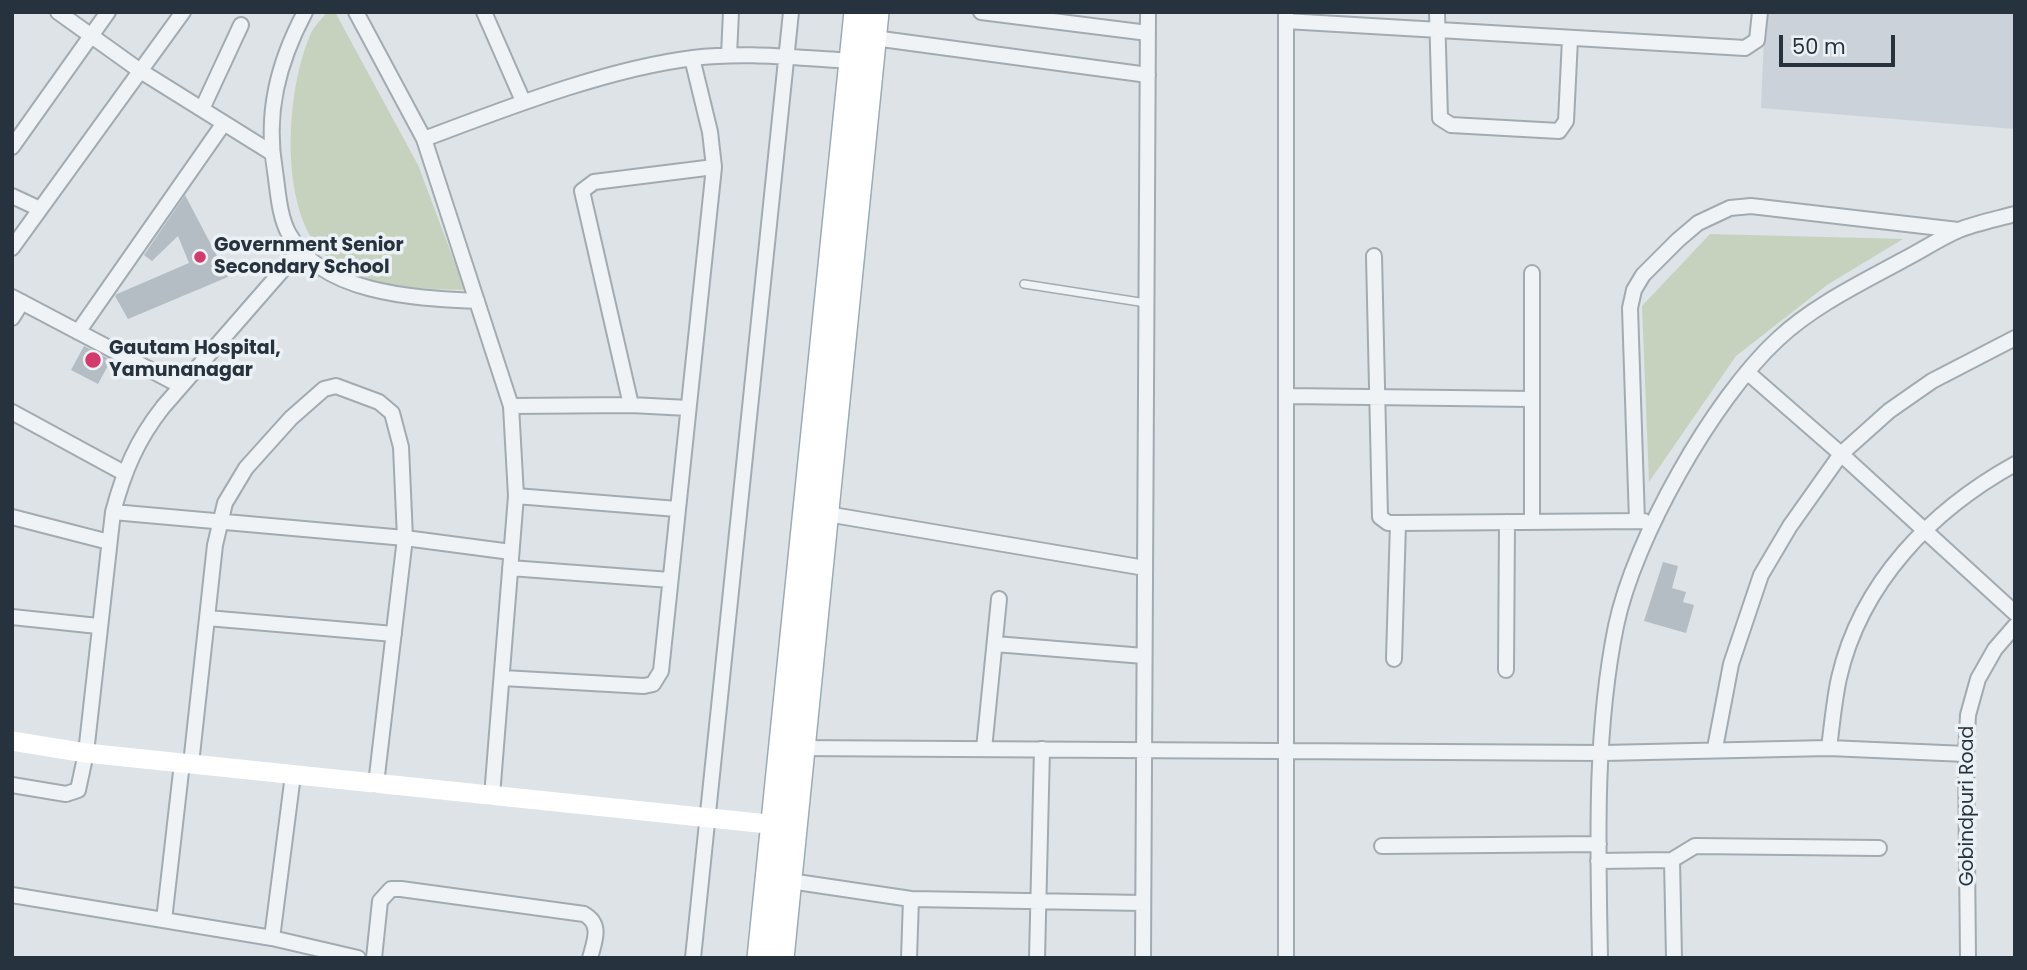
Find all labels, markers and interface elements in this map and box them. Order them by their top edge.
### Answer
scale bar [1782,21,1898,65]
text: 50 m [1792,32,1846,61]
place label: Government Senior Secondary School [214,235,404,279]
marker: Government Senior Secondary School [192,249,208,265]
place label: Gautam Hospital, Yamunanagar [109,338,281,382]
marker: Gautam Hospital, Yamunanagar [83,350,103,370]
street label: Gobindpuri Road [1957,726,1979,886]

